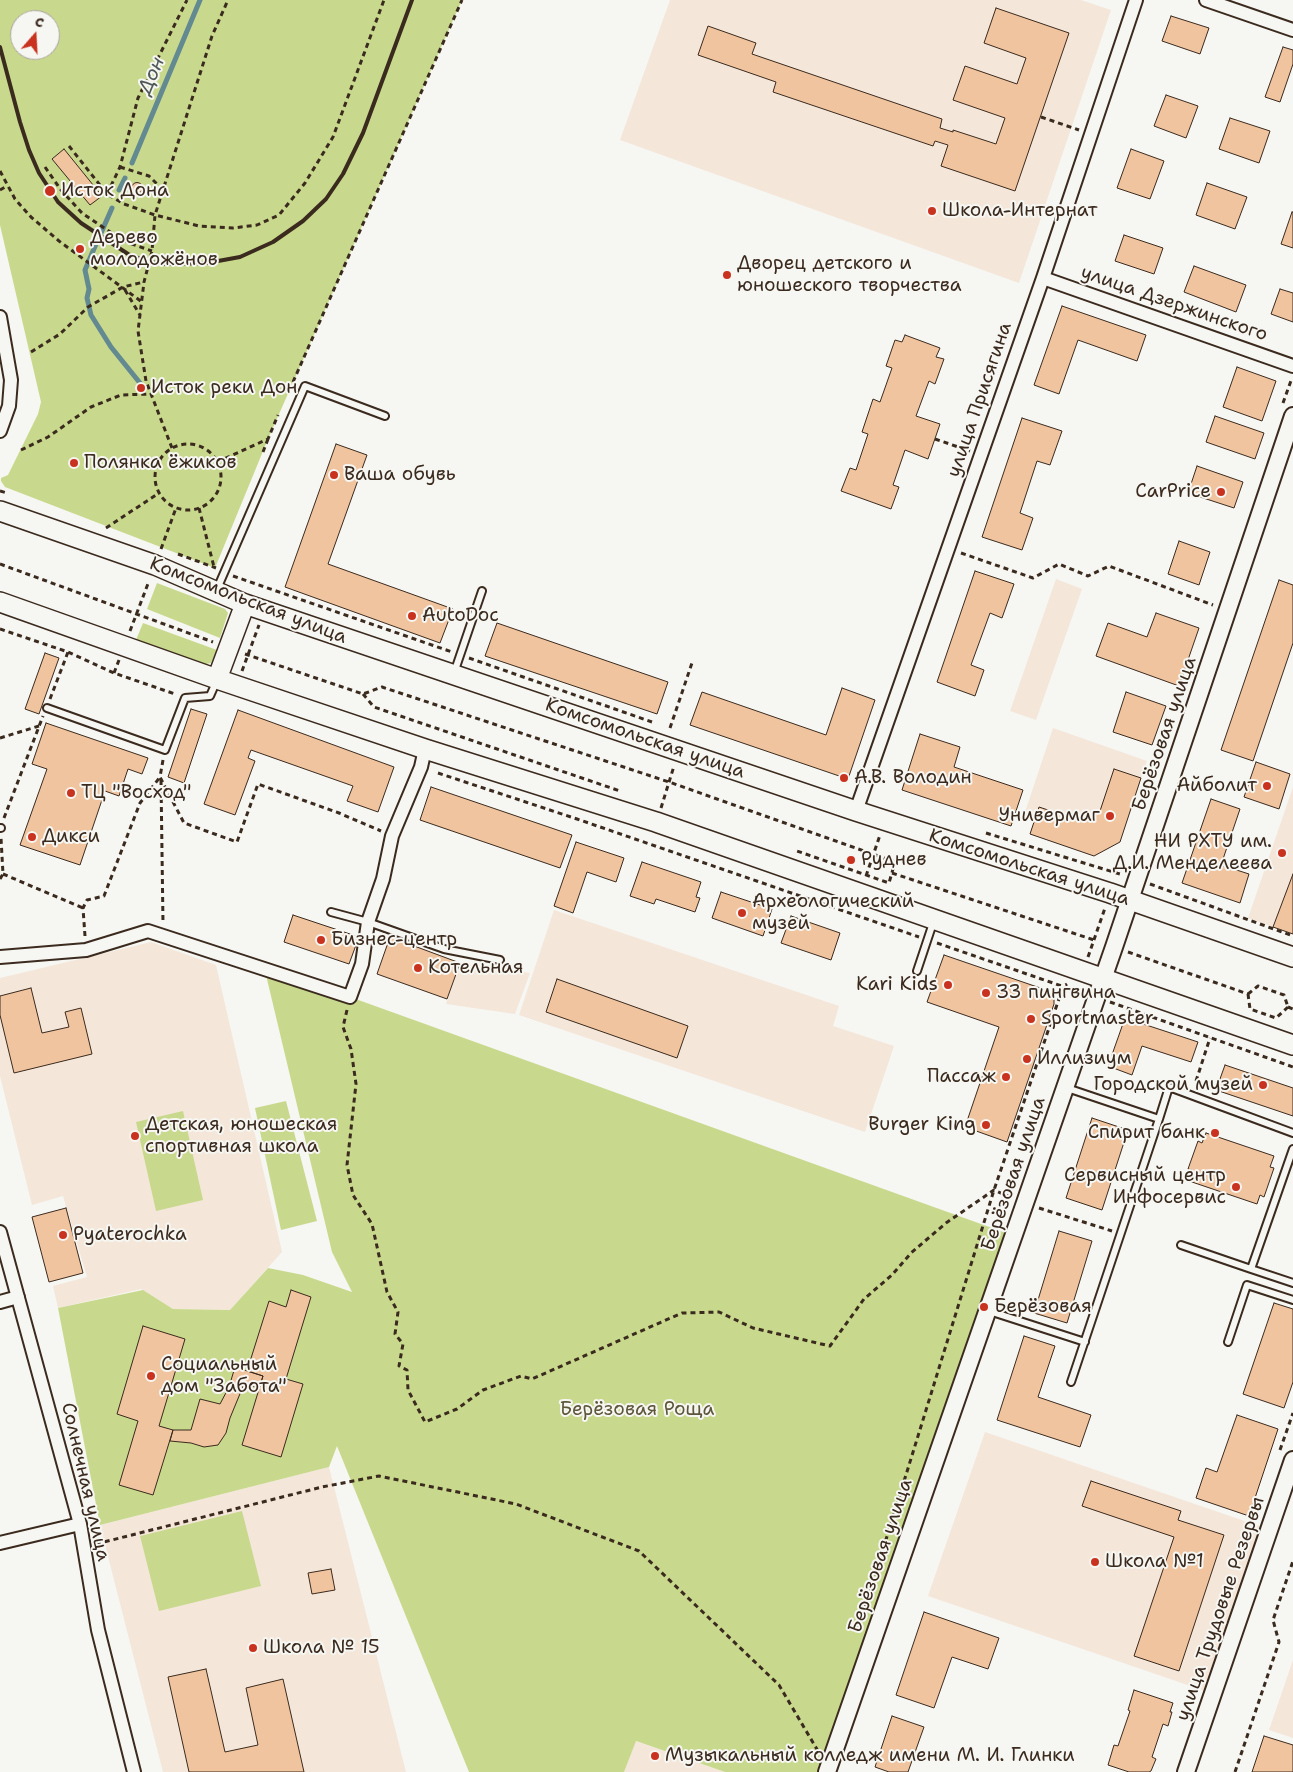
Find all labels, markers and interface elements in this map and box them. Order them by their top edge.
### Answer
north arrow [10,10,60,60]
text: С [33,12,47,32]
water label: Дон [133,54,171,98]
place label: Исток Дона [61,180,169,202]
marker: Исток Дона [43,184,57,198]
place label: Школа-Интернат [942,200,1097,222]
marker: Школа-Интернат [926,205,938,217]
place label: Дерево молодожёнов [90,227,218,271]
marker: Дерево молодожёнов [74,243,86,255]
place label: Дворец детского и юношеского творчества [737,253,961,297]
street label: улица Дзержинского [1078,261,1270,347]
marker: Дворец детского и юношеского творчества [721,269,733,281]
street label: улица Присягина [943,320,1017,480]
place label: Исток реки Дон [151,377,297,399]
marker: Исток реки Дон [135,382,147,394]
place label: Полянка ёжиков [84,452,237,474]
marker: Полянка ёжиков [68,457,80,469]
place label: Ваша обувь [344,464,456,486]
marker: Ваша обувь [328,469,340,481]
place label: CarPrice [1135,481,1211,503]
marker: CarPrice [1215,486,1227,498]
street label: Комсомольская улица [146,553,350,649]
place label: AutoDoc [422,605,499,627]
marker: AutoDoc [406,610,418,622]
street label: Берёзовая улица [1128,654,1202,814]
street label: Комсомольская улица [542,694,748,784]
place label: А.В. Володин [854,767,972,789]
marker: А.В. Володин [838,772,850,784]
place label: Айболит [1176,775,1257,797]
marker: Айболит [1261,780,1273,792]
place label: ТЦ "Восход" [81,782,192,804]
marker: ТЦ "Восход" [65,787,77,799]
place label: Универмаг [999,805,1100,827]
marker: Универмаг [1104,810,1116,822]
street label: Комсомольская улица [926,825,1132,911]
place label: Дикси [42,826,100,848]
marker: Дикси [26,831,38,843]
place label: НИ РХТУ им. Д.И. Менделеева [1113,831,1272,875]
marker: НИ РХТУ им. Д.И. Менделеева [1276,847,1288,859]
place label: Руднев [861,849,927,871]
marker: Руднев [845,854,857,866]
place label: Археологический музей [752,891,914,935]
marker: Археологический музей [736,907,748,919]
place label: Бизнес-центр [331,929,457,951]
marker: Бизнес-центр [315,934,327,946]
place label: Котельная [428,957,524,979]
marker: Котельная [412,962,424,974]
place label: Kari Kids [856,974,938,996]
marker: Kari Kids [942,979,954,991]
place label: 33 пингвина [996,982,1116,1004]
marker: 33 пингвина [980,987,992,999]
place label: Sportmaster [1041,1008,1154,1030]
marker: Sportmaster [1025,1013,1037,1025]
place label: Иллизиум [1037,1048,1131,1070]
marker: Иллизиум [1021,1053,1033,1065]
place label: Пассаж [927,1066,996,1088]
marker: Пассаж [1000,1071,1012,1083]
place label: Городской музей [1094,1074,1253,1096]
marker: Городской музей [1257,1079,1269,1091]
street label: Берёзовая улица [977,1094,1051,1254]
place label: Детская, юношеская спортивная школа [145,1114,337,1158]
place label: Burger King [868,1114,976,1136]
marker: Burger King [980,1119,992,1131]
place label: Спирит банк [1088,1122,1205,1144]
marker: Спирит банк [1209,1127,1221,1139]
marker: Детская, юношеская спортивная школа [129,1130,141,1142]
place label: Сервисный центр Инфосервис [1064,1165,1226,1209]
marker: Сервисный центр Инфосервис [1230,1181,1242,1193]
place label: Pyaterochka [73,1224,187,1246]
marker: Pyaterochka [57,1229,69,1241]
place label: Берёзовая [994,1296,1092,1318]
marker: Берёзовая [978,1301,990,1313]
place label: Социальный дом "Забота" [161,1354,287,1398]
marker: Социальный дом "Забота" [145,1370,157,1382]
park label: Берёзовая Роща [560,1399,714,1421]
street label: Солнечная улица [56,1401,114,1563]
street label: Берёзовая улица [844,1476,918,1636]
street label: улица Трудовые Резервы [1172,1494,1270,1724]
place label: Школа №1 [1105,1551,1204,1573]
marker: Школа №1 [1089,1556,1101,1568]
place label: Школа № 15 [263,1637,380,1659]
marker: Школа № 15 [247,1642,259,1654]
place label: Музыкальный колледж имени М. И. Глинки [665,1745,1075,1767]
marker: Музыкальный колледж имени М. И. Глинки [649,1750,661,1762]

